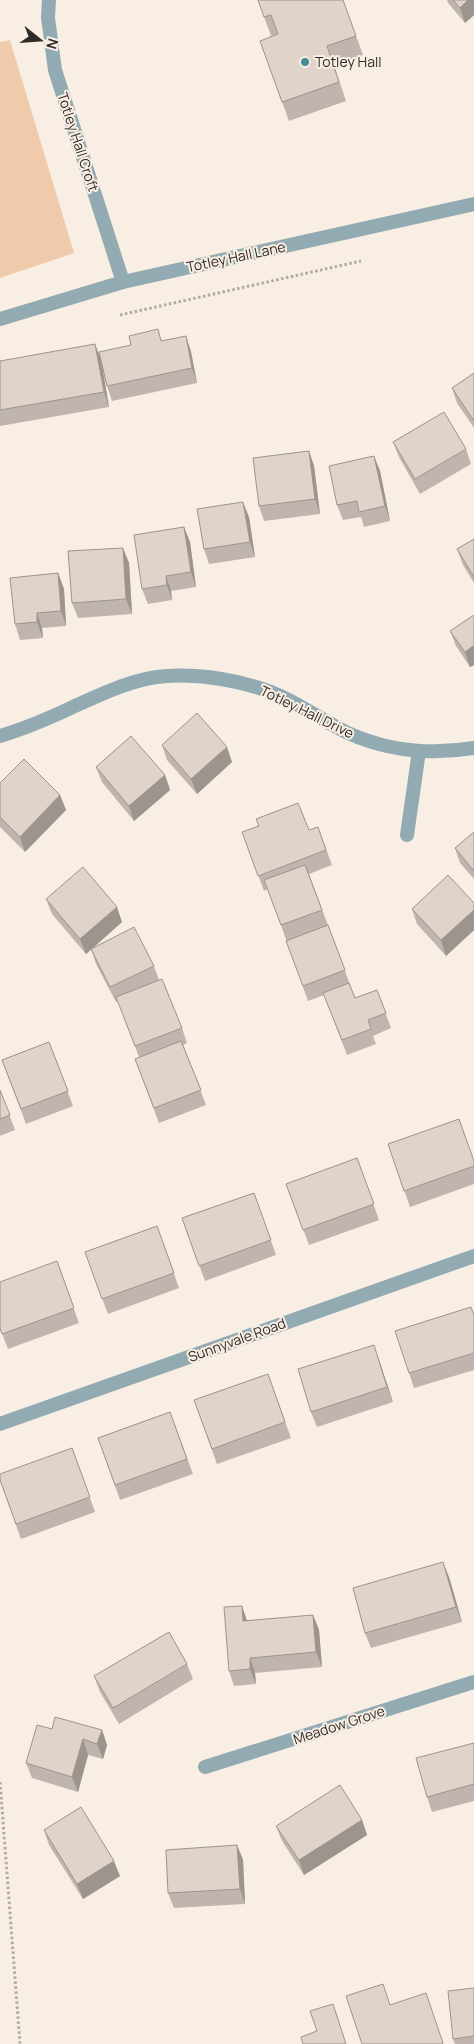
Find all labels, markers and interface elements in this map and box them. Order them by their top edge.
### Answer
north arrow [15,15,65,65]
text: N [42,36,63,52]
place label: Totley Hall [315,52,382,71]
marker: Totley Hall [299,56,311,68]
street label: Totley Hall Croft [54,90,104,194]
street label: Totley Hall Lane [185,237,287,276]
street label: Totley Hall Drive [257,681,357,742]
street label: Sunnyvale Road [185,1313,288,1366]
street label: Meadow Grove [291,1701,387,1748]

